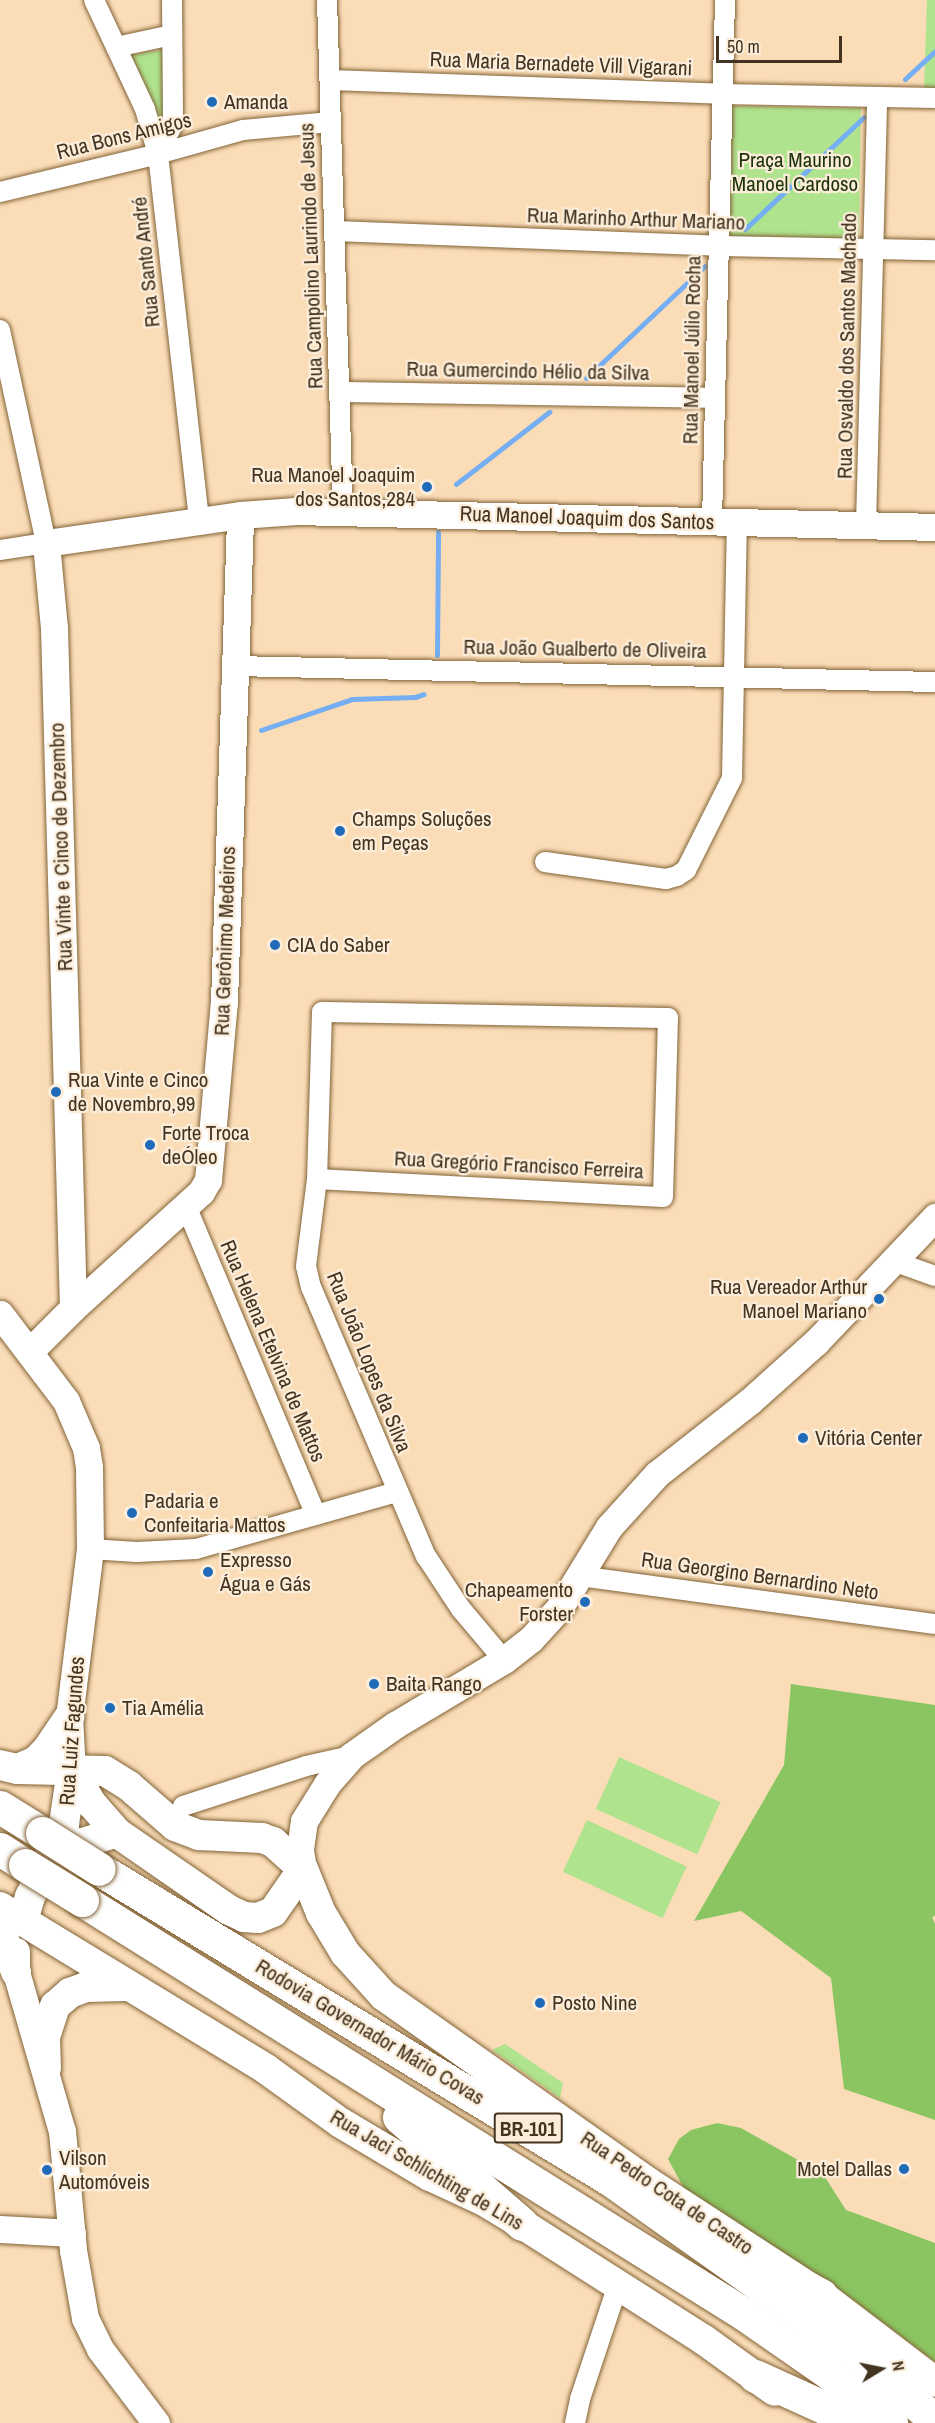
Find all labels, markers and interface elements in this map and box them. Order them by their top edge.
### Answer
scale bar [719,24,845,62]
text: 50 m [727,34,760,59]
street label: Rua Maria Bernadete Vill Vigarani [429,47,693,81]
place label: Amanda [224,89,288,115]
marker: Amanda [205,95,219,109]
street label: Rua Bons Amigos [54,107,194,165]
street label: Rua Campolino Laurindo de Jesus [294,123,328,389]
park label: Praça Maurino Manoel Cardoso [732,147,858,197]
street label: Rua Santo André [127,195,165,329]
street label: Rua Marinho Arthur Mariano [526,203,746,235]
street label: Rua Osvaldo dos Santos Machado [832,213,862,479]
street label: Rua Manoel Júlio Rocha [678,256,706,444]
street label: Rua Gumercindo Hélio da Silva [406,356,650,386]
place label: Rua Manoel Joaquim dos Santos,284 [251,462,415,512]
marker: Rua Manoel Joaquim dos Santos,284 [420,480,434,494]
street label: Rua Manoel Joaquim dos Santos [459,501,715,535]
street label: Rua João Gualberto de Oliveira [463,634,707,664]
street label: Rua Vinte e Cinco de Dezembro [44,722,78,972]
place label: Champs Soluções em Peças [352,806,492,856]
marker: Champs Soluções em Peças [333,824,347,838]
street label: Rua Gerônimo Medeiros [209,846,241,1036]
place label: CIA do Saber [287,932,390,958]
marker: CIA do Saber [268,938,282,952]
place label: Rua Vinte e Cinco de Novembro,99 [68,1067,208,1117]
marker: Rua Vinte e Cinco de Novembro,99 [49,1085,63,1099]
place label: Forte Troca deÓleo [162,1120,250,1170]
marker: Forte Troca deÓleo [143,1138,157,1152]
street label: Rua Gregório Francisco Ferreira [394,1146,644,1184]
street label: Rua Helena Etelvina de Mattos [215,1236,331,1466]
street label: Rua João Lopes da Silva [321,1268,417,1456]
place label: Rua Vereador Arthur Manoel Mariano [709,1274,867,1324]
marker: Rua Vereador Arthur Manoel Mariano [872,1292,886,1306]
place label: Vitória Center [815,1425,922,1451]
marker: Vitória Center [796,1431,810,1445]
place label: Padaria e Confeitaria Mattos [144,1488,286,1538]
marker: Padaria e Confeitaria Mattos [125,1506,139,1520]
place label: Expresso Água e Gás [220,1547,311,1597]
street label: Rua Georgino Bernardino Neto [640,1547,880,1605]
marker: Expresso Água e Gás [201,1565,215,1579]
place label: Chapeamento Forster [465,1577,573,1627]
marker: Chapeamento Forster [578,1595,592,1609]
street label: Rua Luiz Fagundes [54,1656,90,1806]
place label: Baita Rango [386,1671,482,1697]
marker: Baita Rango [367,1677,381,1691]
place label: Tia Amélia [122,1695,205,1721]
marker: Tia Amélia [103,1701,117,1715]
street label: Rodovia Governador Mário Covas [251,1954,489,2110]
place label: Posto Nine [552,1990,637,2016]
marker: Posto Nine [533,1996,547,2010]
street label: Rua Jaci Schlichting de Lins [326,2104,528,2236]
road number: BR-101 [494,2111,562,2145]
street label: Rua Pedro Cota de Castro [576,2126,758,2260]
place label: Vilson Automóveis [59,2145,150,2195]
place label: Motel Dallas [797,2156,892,2182]
marker: Motel Dallas [897,2162,911,2176]
marker: Vilson Automóveis [40,2163,54,2177]
north arrow [851,2339,911,2399]
text: N [887,2359,910,2372]

